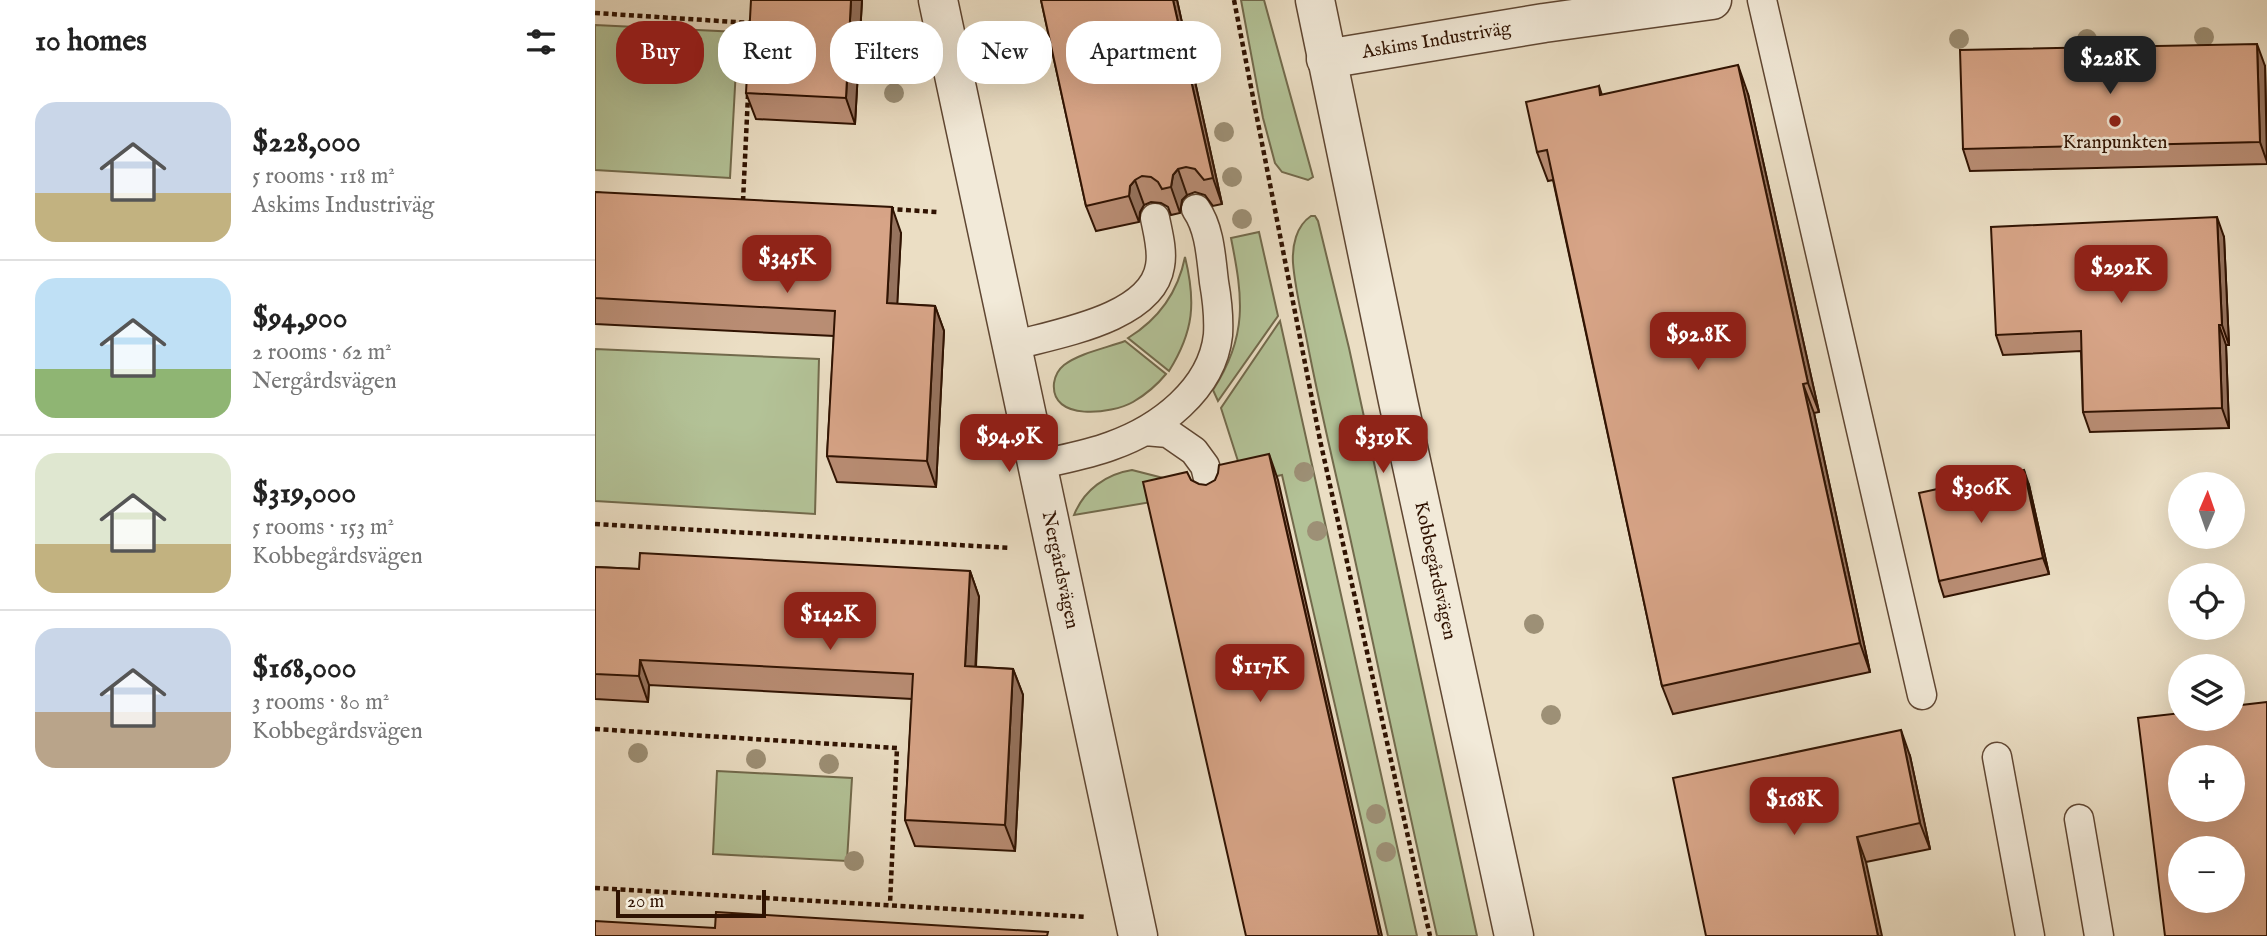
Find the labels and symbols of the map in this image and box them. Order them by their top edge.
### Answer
street label: Askims Industriväg [1359,17,1513,65]
pin: $228K [2061,36,2159,96]
marker: Kranpunkten [2107,113,2123,129]
place label: Kranpunkten [2063,131,2167,155]
pin: $345K [738,236,836,295]
pin: $292K [2072,246,2170,305]
pin: $92.8K [1641,312,1755,372]
pin: $94.9K [952,414,1066,474]
pin: $319K [1334,416,1432,475]
pin: $306K [1932,466,2030,525]
north arrow [2168,472,2245,550]
street label: Kobbegårdsvägen [1408,499,1461,642]
street label: Nergårdsvägen [1036,509,1084,631]
pin: $142K [781,592,879,652]
pin: $117K [1211,644,1309,704]
pin: $168K [1745,778,1843,837]
scale bar [616,887,767,919]

